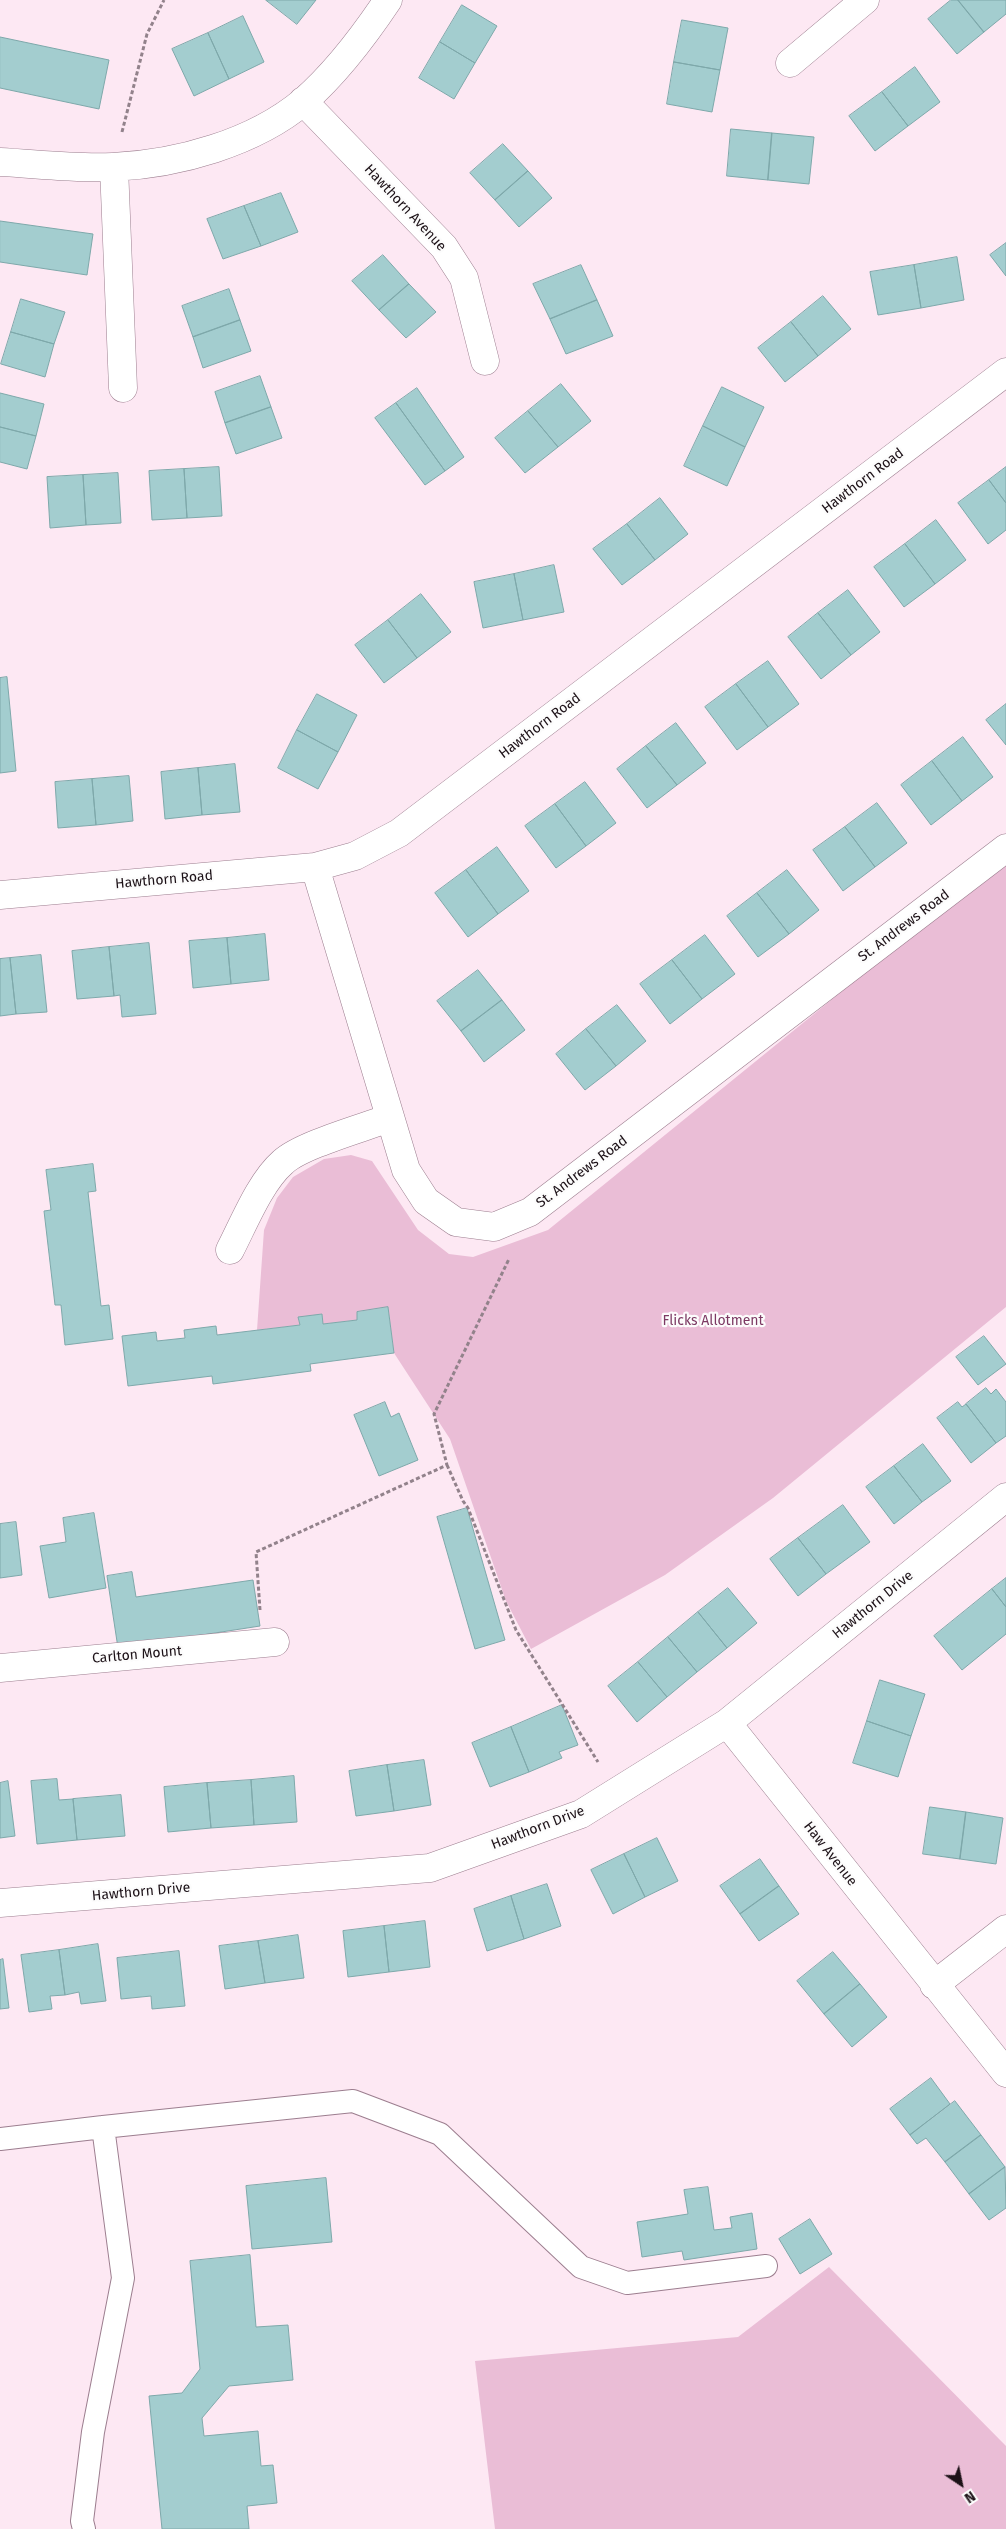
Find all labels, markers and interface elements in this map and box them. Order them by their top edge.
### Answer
street label: Hawthorn Avenue [361,161,449,255]
street label: Hawthorn Road [819,445,907,517]
street label: Hawthorn Road [496,690,584,762]
street label: Hawthorn Road [114,867,214,893]
street label: St. Andrews Road [855,886,953,966]
street label: St. Andrews Road [533,1132,631,1212]
park label: Flicks Allotment [662,1313,764,1329]
street label: Hawthorn Drive [829,1567,917,1643]
street label: Carlton Mount [91,1643,183,1667]
street label: Hawthorn Drive [489,1802,587,1854]
street label: Haw Avenue [800,1818,860,1890]
street label: Hawthorn Drive [91,1879,191,1905]
north arrow [936,2459,986,2509]
text: N [961,2487,978,2506]

